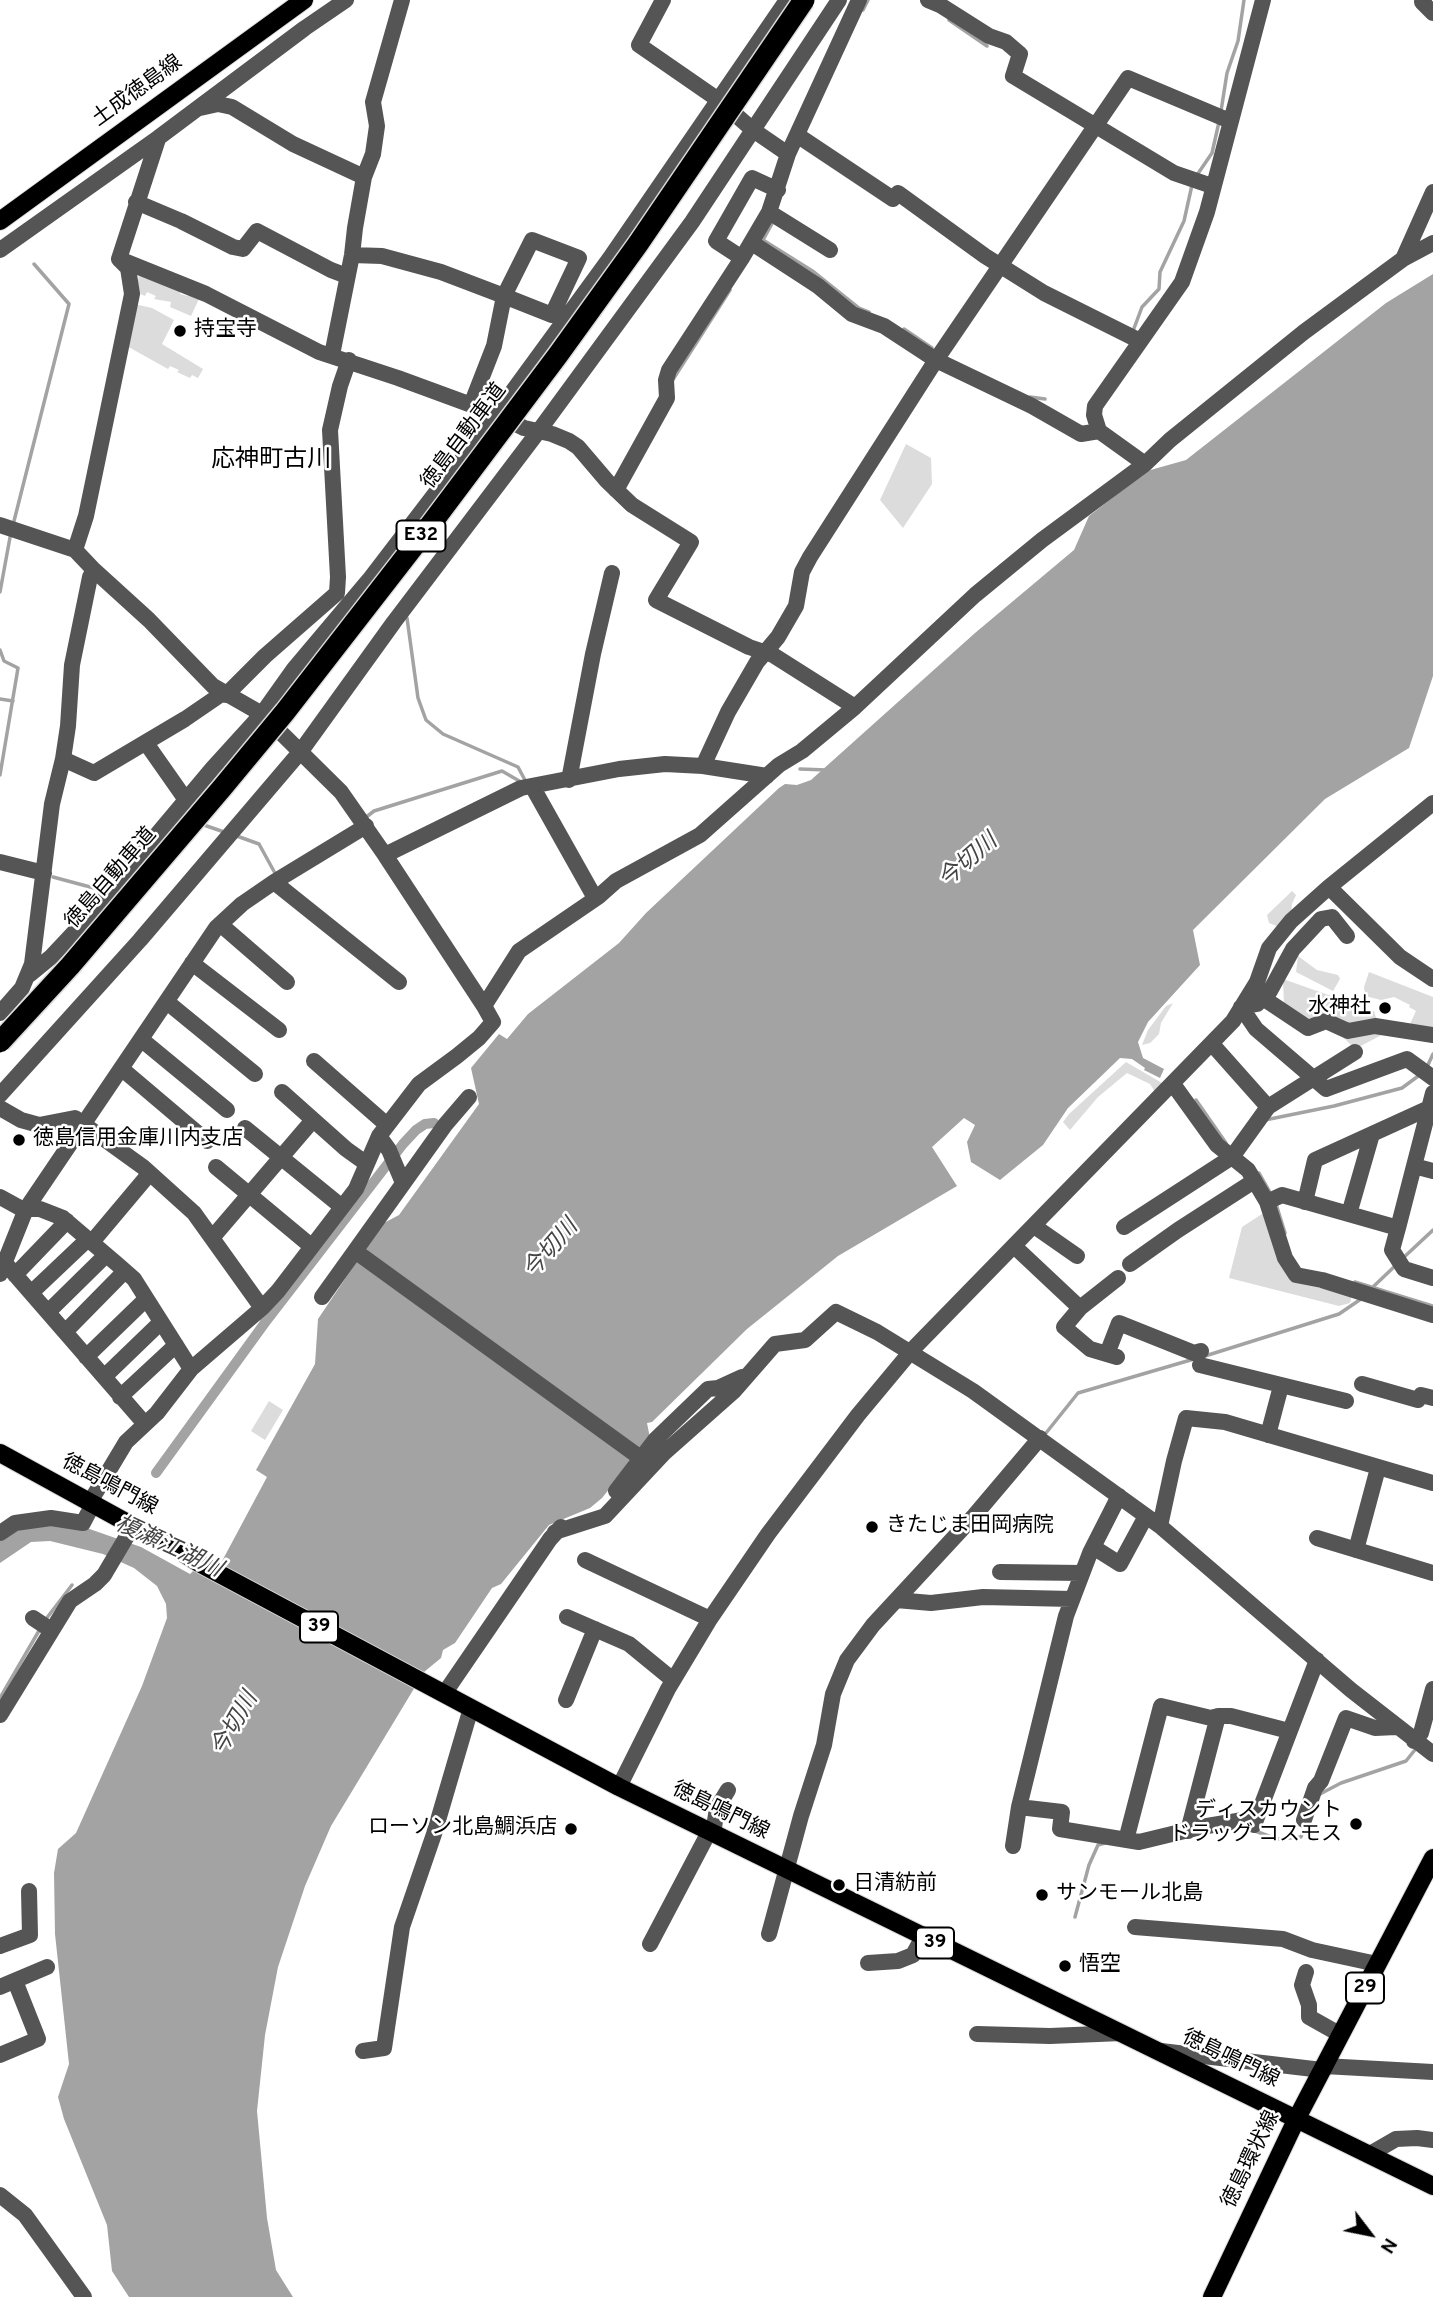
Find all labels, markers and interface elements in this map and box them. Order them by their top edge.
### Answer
street label: 土成徳島線 [88,51,188,133]
place label: 持宝寺 [194,318,257,344]
marker: 持宝寺 [172,323,188,339]
street label: 徳島自動車道 [417,379,513,495]
district label: 応神町古川 [211,447,331,475]
road number: E32 [396,520,446,552]
street label: 徳島自動車道 [61,823,163,935]
water label: 今切川 [934,829,1004,895]
place label: 水神社 [1308,995,1371,1021]
marker: 水神社 [1377,1000,1393,1016]
place label: 徳島信用金庫川内支店 [33,1127,243,1153]
marker: 徳島信用金庫川内支店 [11,1132,27,1148]
water label: 今切川 [519,1215,585,1285]
street label: 徳島鳴門線 [57,1450,161,1522]
water label: 榎瀬江湖川 [110,1511,226,1585]
place label: きたじま田岡病院 [886,1514,1054,1540]
marker: きたじま田岡病院 [864,1519,880,1535]
road number: 39 [300,1611,338,1642]
water label: 今切川 [207,1688,265,1762]
street label: 徳島鳴門線 [667,1778,773,1846]
place label: ディスカウント ドラッグ コスモス [1169,1799,1342,1849]
place label: ローソン北島鯛浜店 [368,1816,557,1842]
marker: ディスカウント ドラッグ コスモス [1348,1816,1364,1832]
marker: ローソン北島鯛浜店 [563,1821,579,1837]
place label: 日清紡前 [853,1872,937,1898]
marker: 日清紡前 [831,1877,847,1893]
place label: サンモール北島 [1056,1882,1203,1908]
marker: サンモール北島 [1034,1887,1050,1903]
road number: 39 [916,1927,954,1958]
place label: 悟空 [1079,1953,1121,1979]
marker: 悟空 [1057,1958,1073,1974]
road number: 29 [1346,1972,1384,2004]
street label: 徳島鳴門線 [1177,2026,1283,2094]
street label: 徳島環状線 [1218,2107,1286,2213]
north arrow [1335,2199,1405,2269]
text: N [1374,2233,1402,2257]

